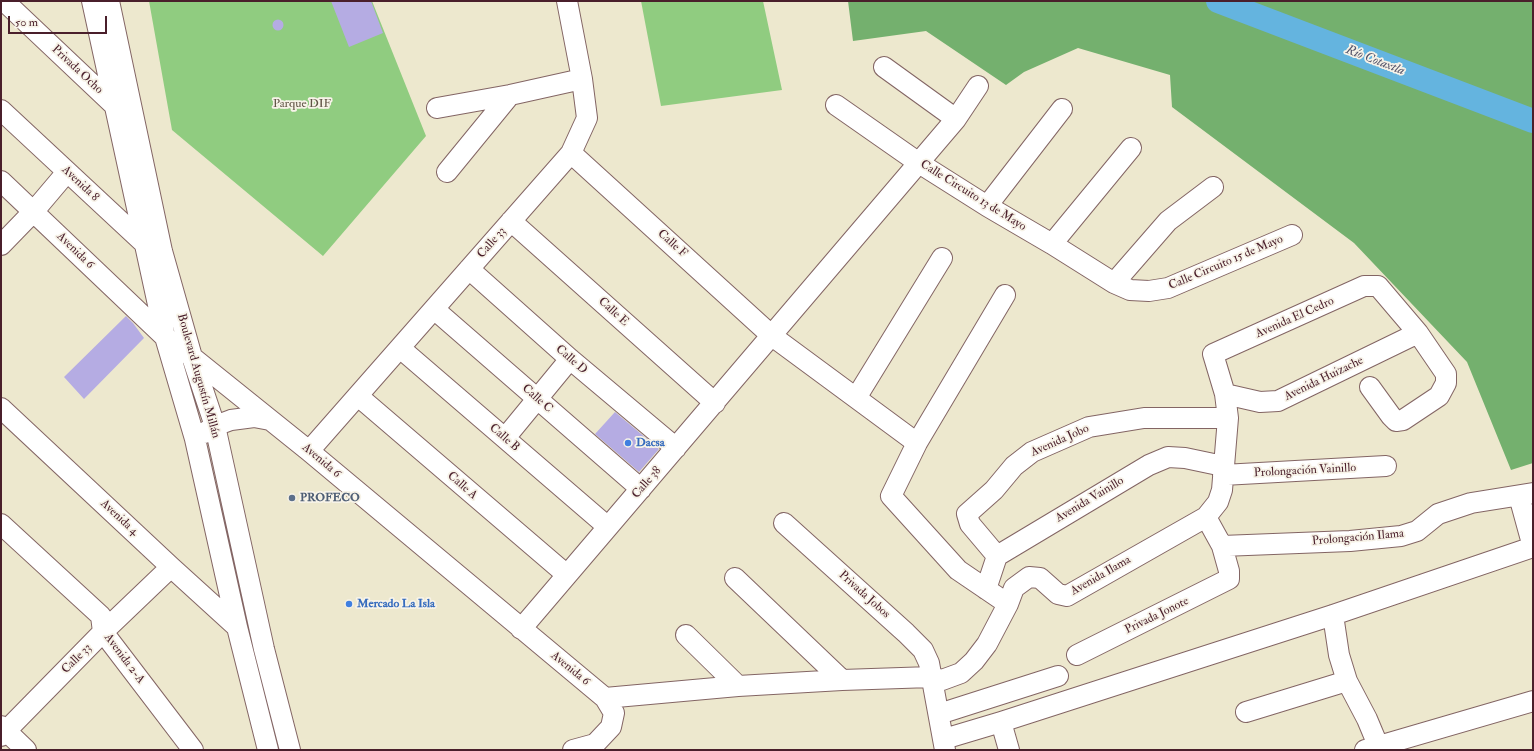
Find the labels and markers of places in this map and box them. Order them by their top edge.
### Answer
place label: Dacsa [636,436,665,450]
marker: Dacsa [623,438,633,448]
place label: PROFECO [300,491,360,505]
marker: PROFECO [287,493,297,503]
place label: Mercado La Isla [357,597,435,611]
marker: Mercado La Isla [344,599,354,609]

